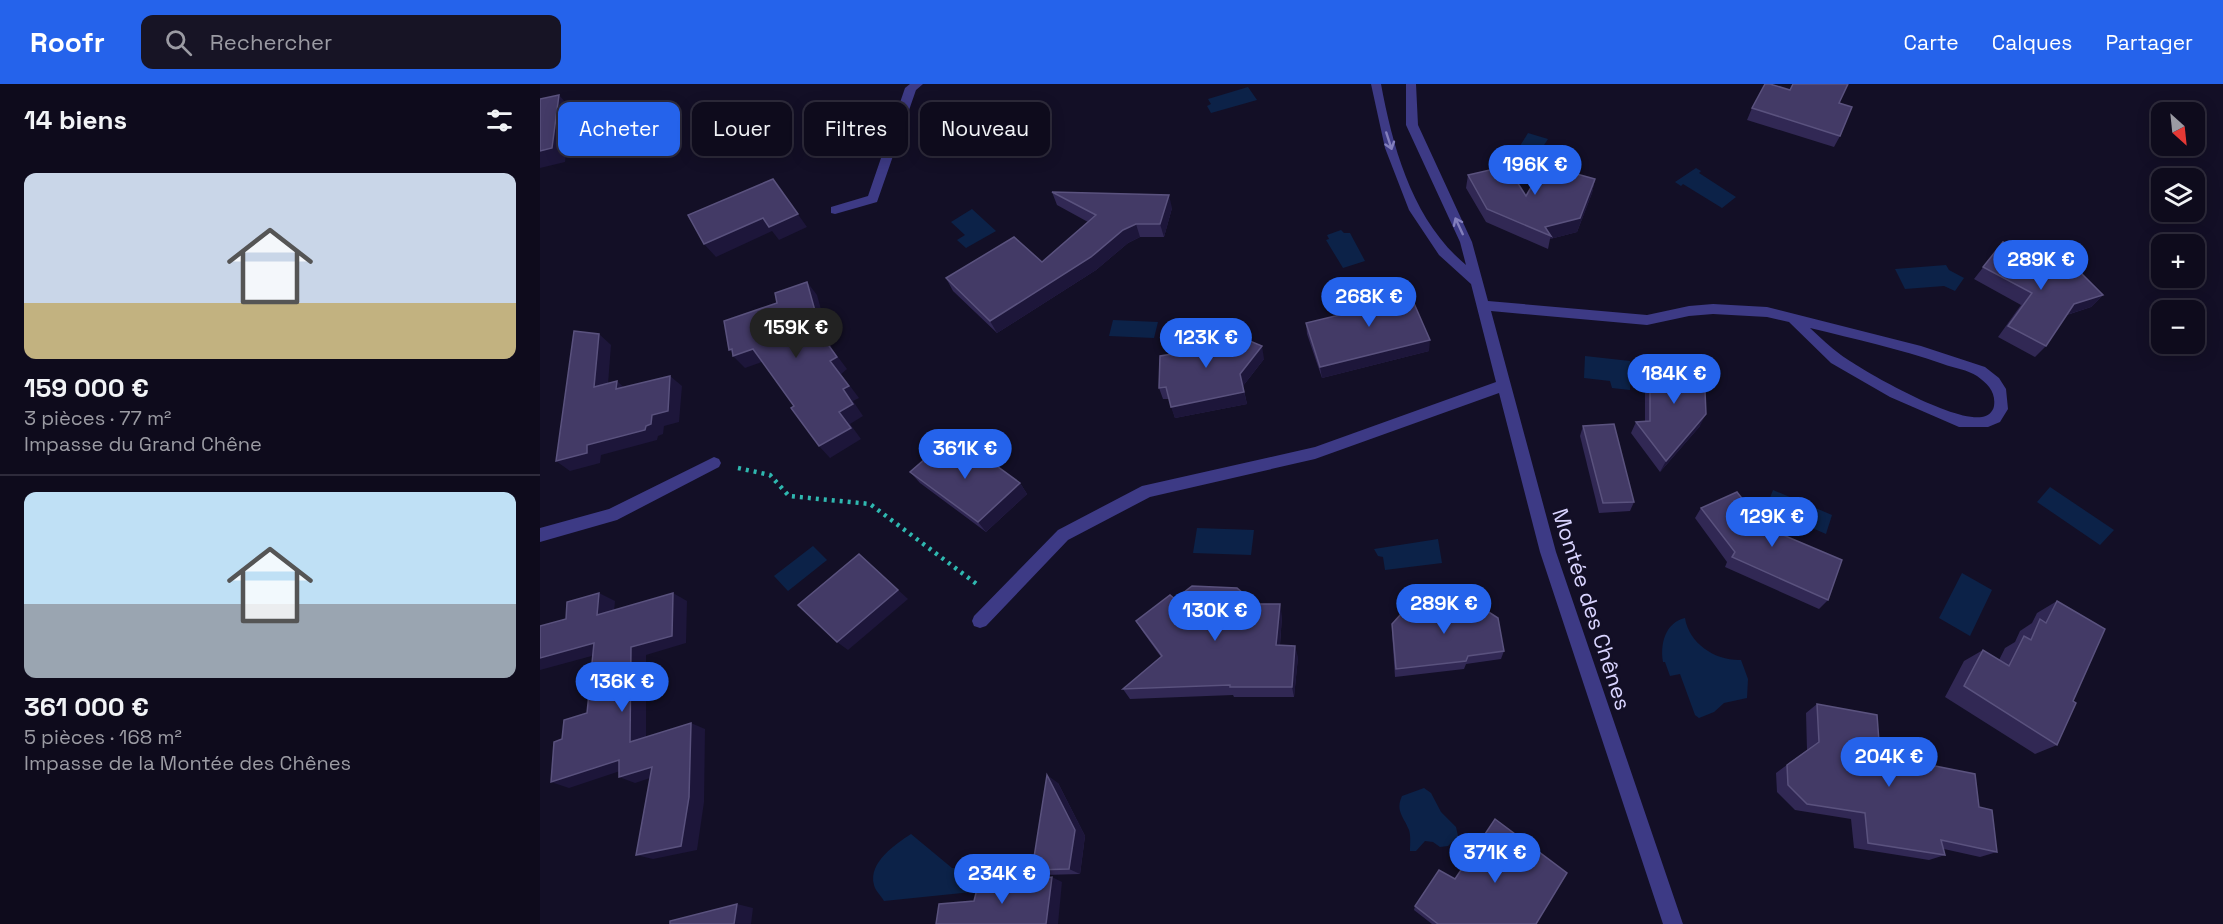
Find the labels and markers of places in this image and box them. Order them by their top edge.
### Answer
pin: 196K € [1486,145,1584,196]
pin: 289K € [1992,240,2090,291]
pin: 268K € [1320,277,1418,328]
pin: 159K € [747,308,845,359]
pin: 123K € [1157,318,1255,369]
pin: 184K € [1625,354,1723,405]
pin: 361K € [916,429,1014,480]
pin: 129K € [1723,497,1821,548]
pin: 289K € [1395,584,1493,635]
pin: 130K € [1166,591,1264,642]
pin: 136K € [573,662,671,713]
pin: 204K € [1840,737,1938,788]
pin: 371K € [1446,833,1544,884]
pin: 234K € [953,854,1051,905]

